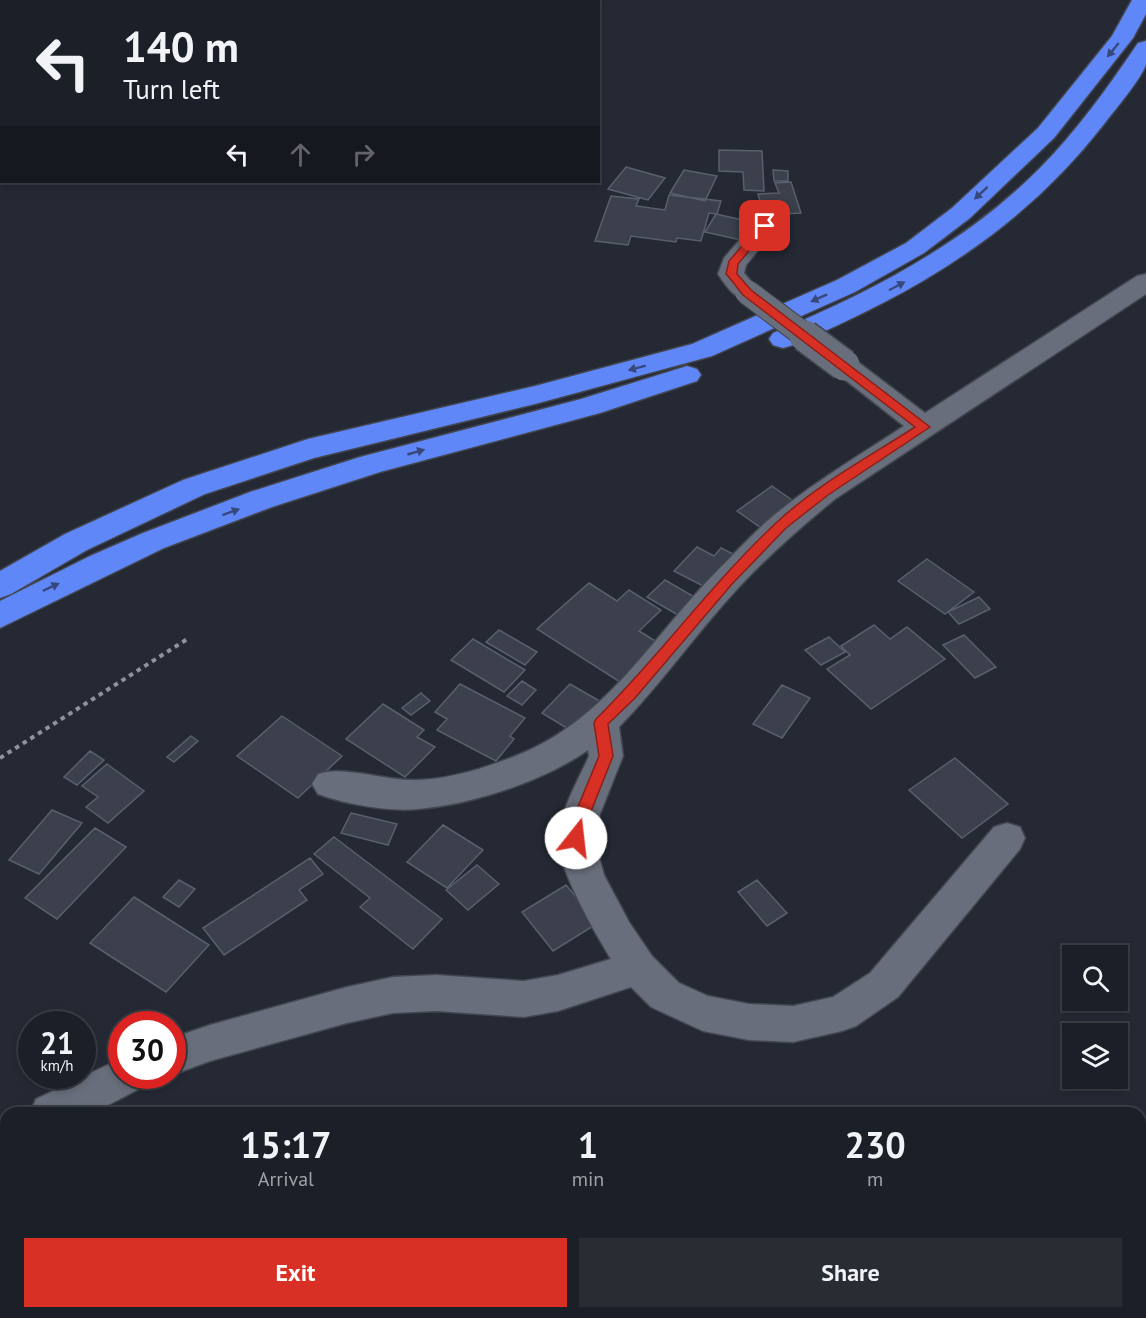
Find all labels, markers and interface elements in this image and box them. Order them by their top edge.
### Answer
text: 140 m [123,19,239,74]
icon: left [24,24,102,102]
one-way arrow [1107,42,1119,57]
text: Turn left [123,72,220,106]
icon: left [221,138,254,171]
icon: ahead [284,138,317,171]
icon: right [347,138,380,171]
one-way arrow [974,186,989,200]
pin [739,200,790,251]
icon: arrive [748,209,781,242]
one-way arrow [889,281,906,291]
one-way arrow [809,293,827,303]
one-way arrow [628,363,646,373]
one-way arrow [407,447,425,456]
one-way arrow [222,506,240,516]
one-way arrow [43,583,60,592]
position arrow [544,806,608,870]
map controls [1062,945,1128,1089]
button: search [1062,945,1128,1011]
speed limit sign: 30 [108,1011,186,1089]
text: 21 [40,1023,74,1062]
button: layers [1062,1023,1128,1089]
text: km/h [41,1056,73,1075]
text: 15:17 [240,1121,332,1168]
text: 1 [578,1121,598,1168]
text: 230 [845,1121,906,1168]
text: Arrival [258,1166,314,1192]
text: min [572,1166,604,1192]
text: m [867,1166,883,1192]
button: Exit [24,1238,567,1307]
button: Share [579,1238,1122,1307]

